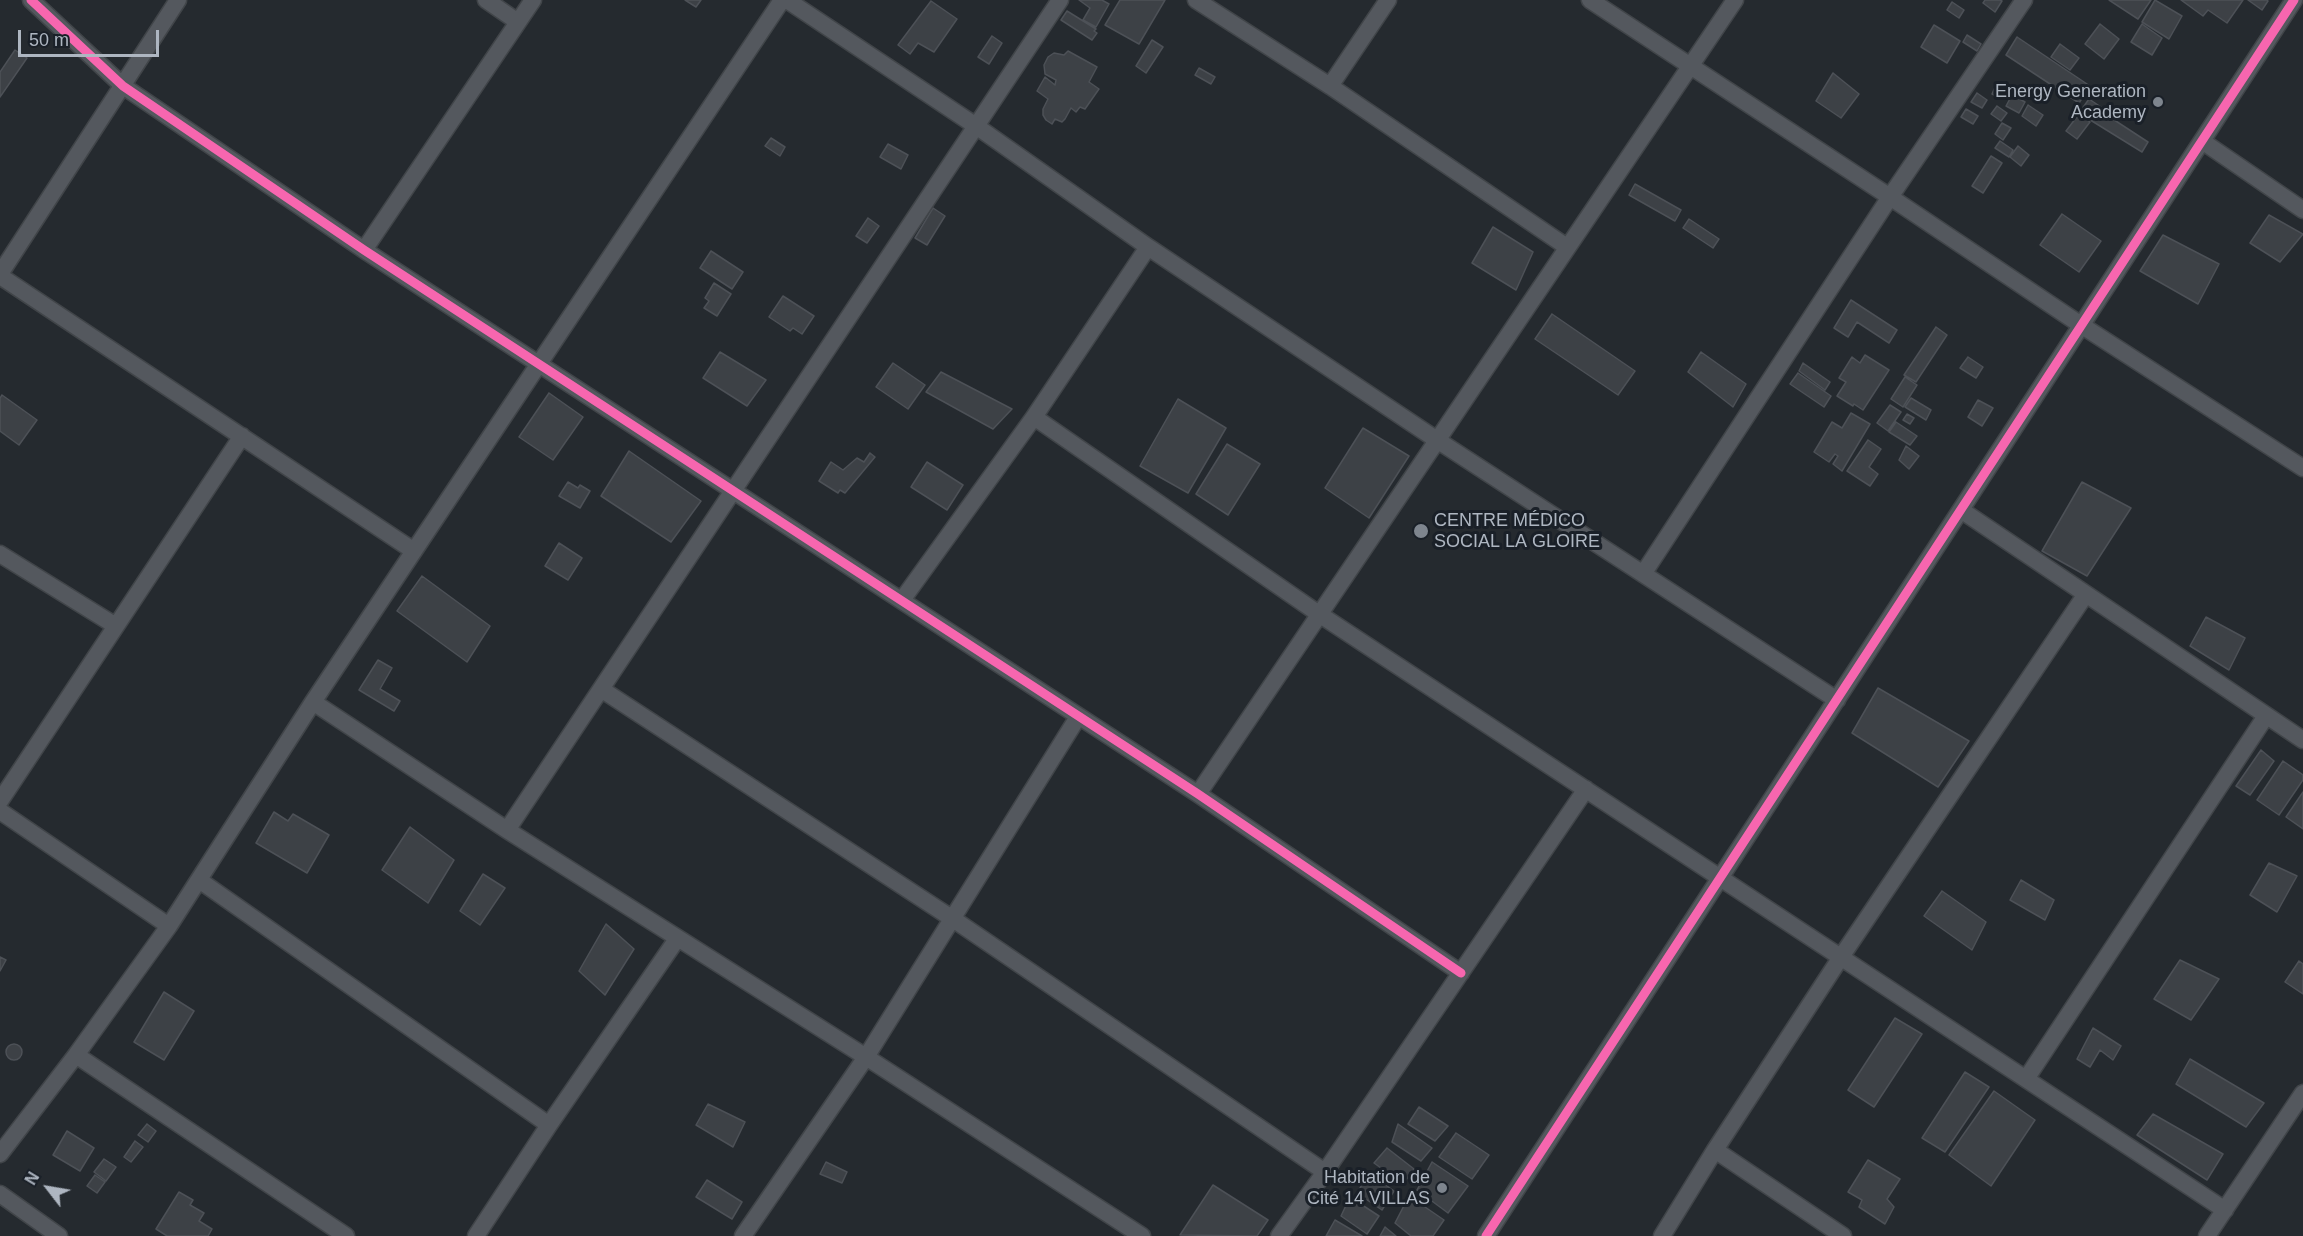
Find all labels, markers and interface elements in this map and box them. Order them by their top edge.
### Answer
scale bar [21,18,162,56]
text: 50 m [29,30,69,50]
place label: Energy Generation Academy [1995,81,2146,124]
marker: Energy Generation Academy [2151,95,2165,109]
place label: CENTRE MÉDICO SOCIAL LA GLOIRE [1434,510,1600,552]
marker: CENTRE MÉDICO SOCIAL LA GLOIRE [1412,522,1430,540]
north arrow [18,1158,78,1218]
place label: Habitation de Cité 14 VILLAS [1307,1167,1430,1210]
text: N [22,1169,42,1188]
marker: Habitation de Cité 14 VILLAS [1435,1181,1449,1195]

